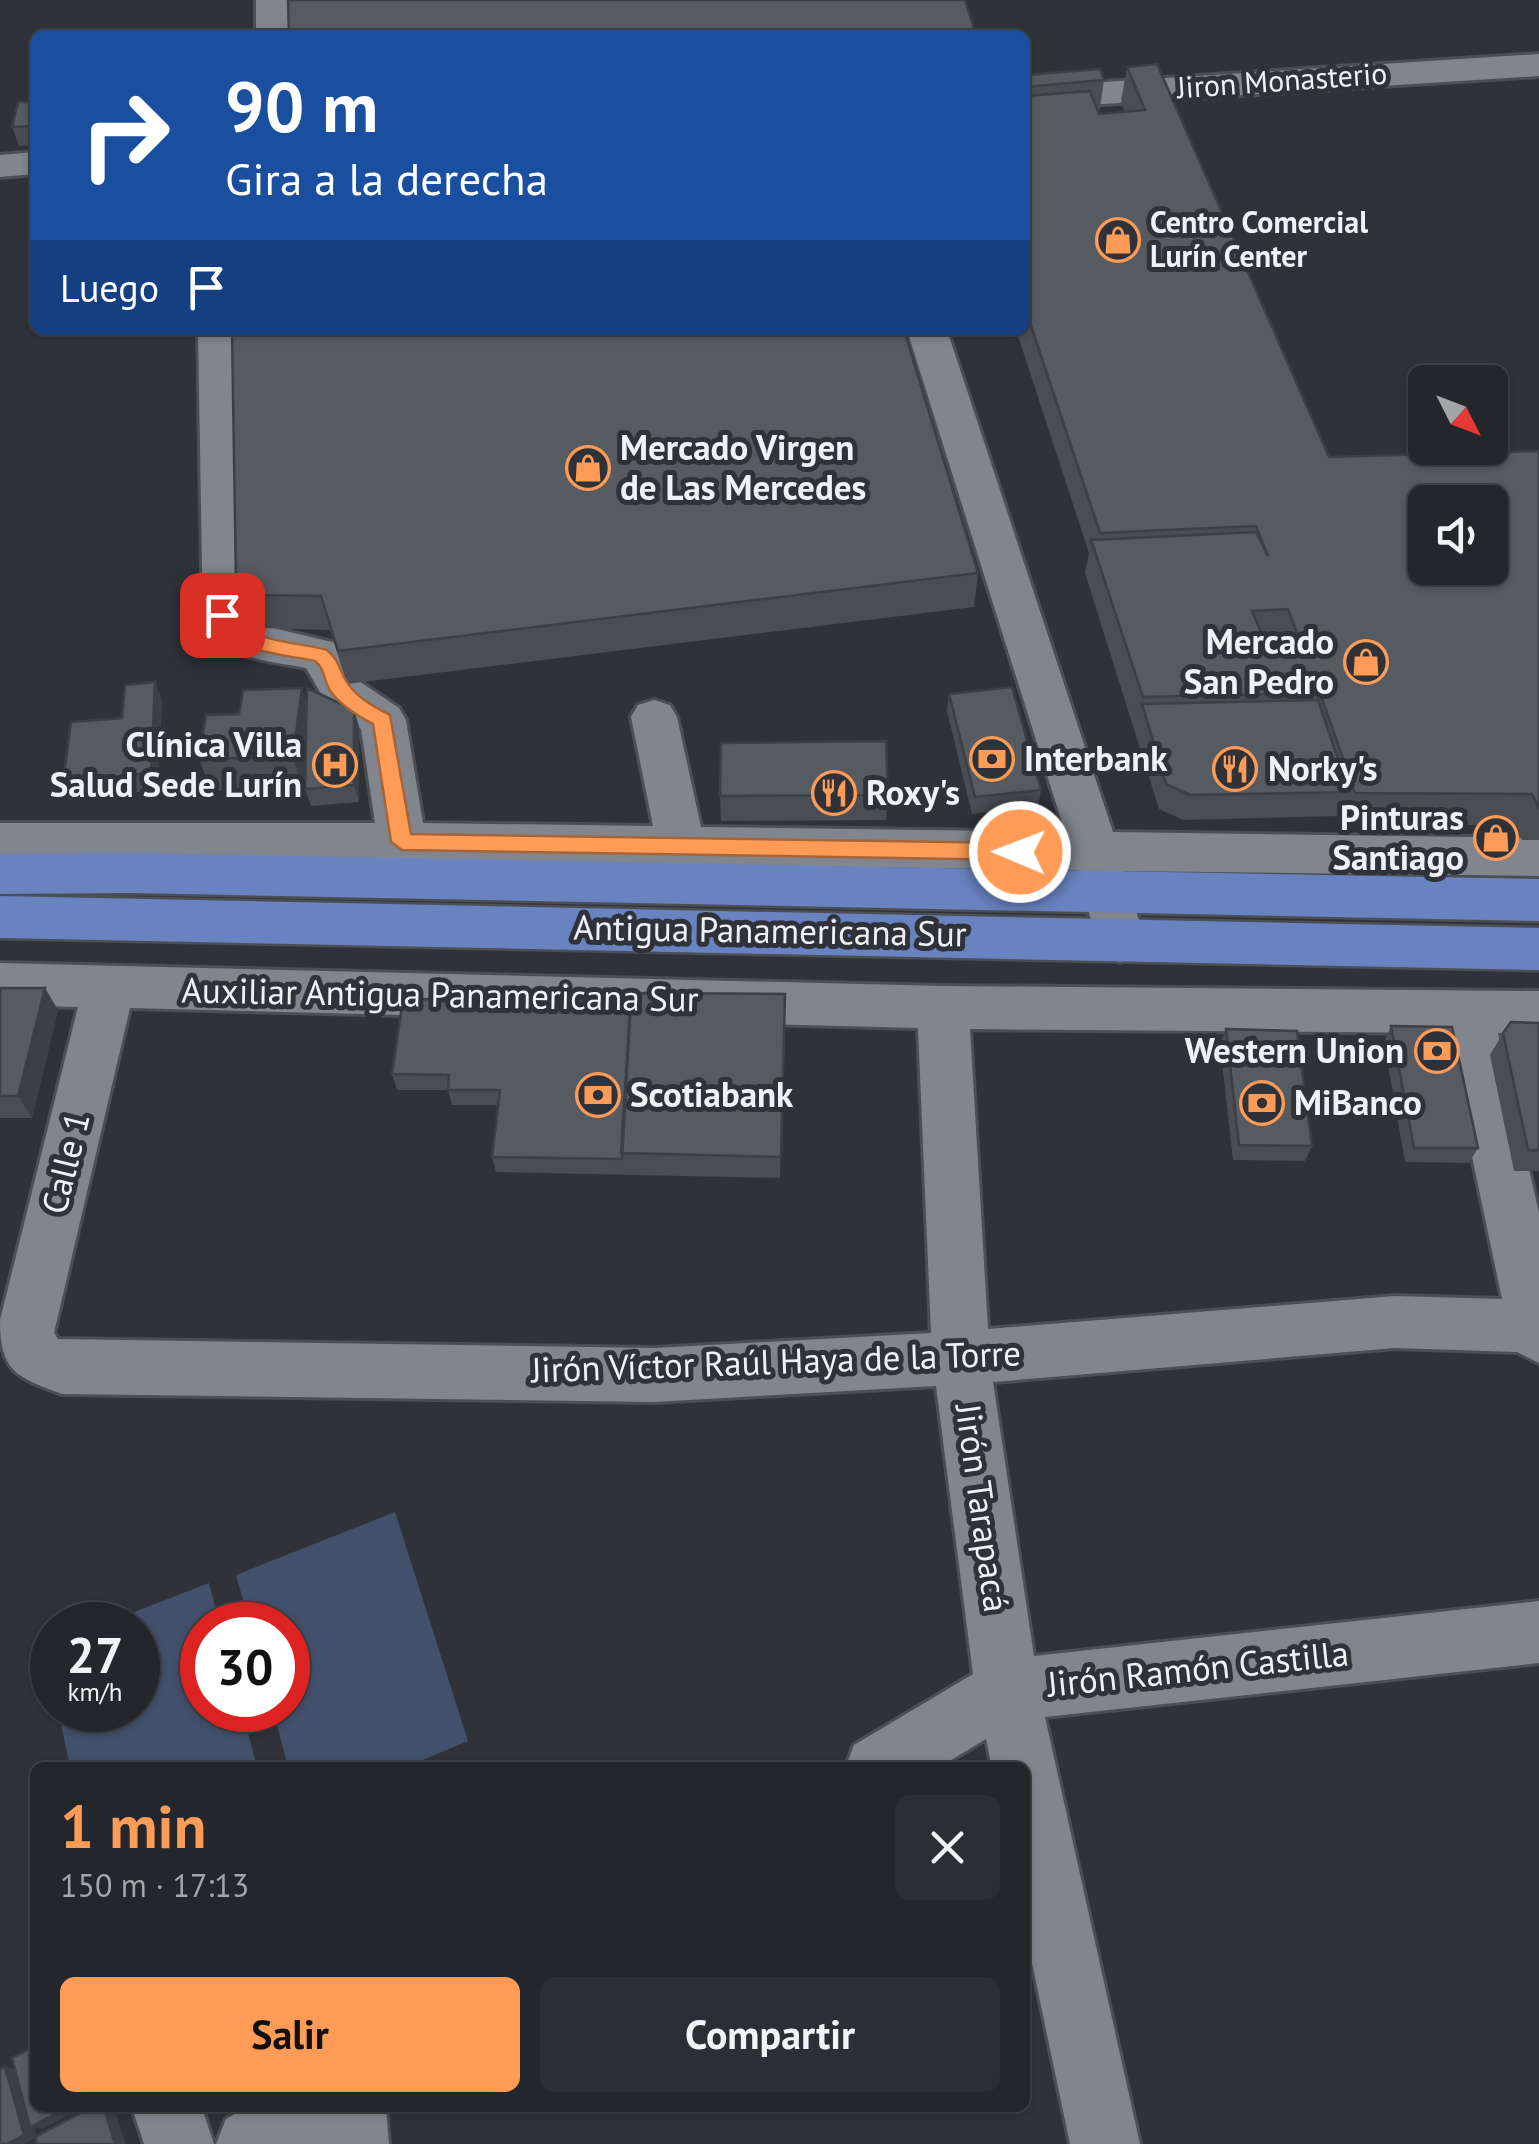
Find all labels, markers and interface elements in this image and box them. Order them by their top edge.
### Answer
street label: Jiron Monasterio [1173,53,1388,106]
text: 90 m [225,61,378,151]
icon: right [60,70,190,200]
text: Gira a la derecha [225,149,548,207]
place label: Centro Comercial Lurín Center [1150,202,1368,275]
shop icon: Centro Comercial Lurín Center [1095,217,1141,263]
icon: arrive [179,260,234,315]
text: Luego [60,263,159,312]
north arrow [1408,365,1508,465]
map controls [1408,365,1508,585]
place label: Mercado Virgen de Las Mercedes [620,424,866,510]
shop icon: Mercado Virgen de Las Mercedes [565,445,611,491]
button: sound [1408,485,1508,585]
pin [180,573,265,658]
icon: arrive [195,588,250,643]
place label: Mercado San Pedro [1184,618,1334,704]
shop icon: Mercado San Pedro [1343,639,1389,685]
place label: Clínica Villa Salud Sede Lurín [50,721,302,807]
place label: Interbank [1024,735,1168,781]
bank icon: Interbank [969,736,1015,782]
hospital icon: Clínica Villa Salud Sede Lurín [312,742,358,788]
place label: Norky's [1268,745,1378,791]
restaurant icon: Norky's [1212,746,1258,792]
place label: Roxy's [866,769,960,815]
restaurant icon: Roxy's [811,770,857,816]
place label: Pinturas Santiago [1332,794,1464,880]
position arrow [968,800,1072,904]
shop icon: Pinturas Santiago [1473,815,1519,861]
street label: Antigua Panamericana Sur [573,904,967,956]
street label: Auxiliar Antigua Panamericana Sur [181,966,699,1022]
place label: Western Union [1185,1027,1404,1073]
bank icon: Western Union [1414,1028,1460,1074]
place label: Scotiabank [630,1071,794,1117]
bank icon: Scotiabank [575,1072,621,1118]
place label: MiBanco [1294,1079,1422,1125]
bank icon: MiBanco [1239,1080,1285,1126]
street label: Calle 1 [30,1107,100,1218]
street label: Jirón Víctor Raúl Haya de la Torre [528,1329,1022,1393]
street label: Jirón Tarapacá [945,1399,1020,1615]
speed limit sign: 30 [180,1602,310,1732]
text: 27 [67,1622,123,1687]
street label: Jirón Ramón Castilla [1043,1629,1351,1707]
text: km/h [68,1676,122,1708]
text: 1 min [60,1787,206,1865]
button: close [895,1795,1000,1900]
text: 150 m · 17:13 [60,1864,249,1906]
button: Salir [60,1977,520,2092]
button: Compartir [540,1977,1000,2092]

